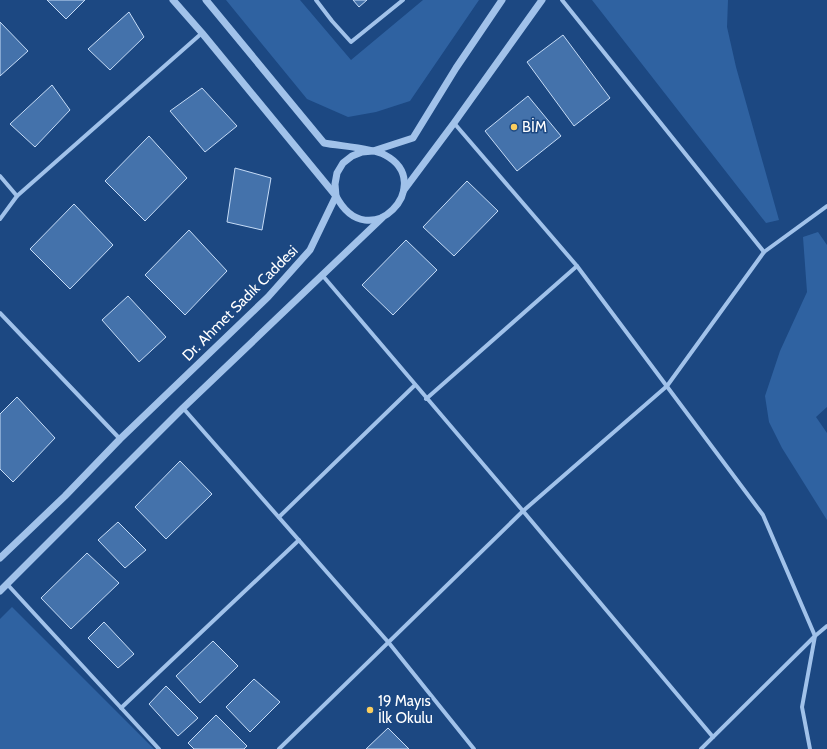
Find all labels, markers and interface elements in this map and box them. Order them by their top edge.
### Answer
place label: BİM [522,117,547,136]
marker: BİM [509,122,519,132]
street label: Dr. Ahmet Sadık Caddesi [178,241,302,365]
place label: 19 Mayıs İlk Okulu [378,692,433,727]
marker: 19 Mayıs İlk Okulu [365,705,375,715]

